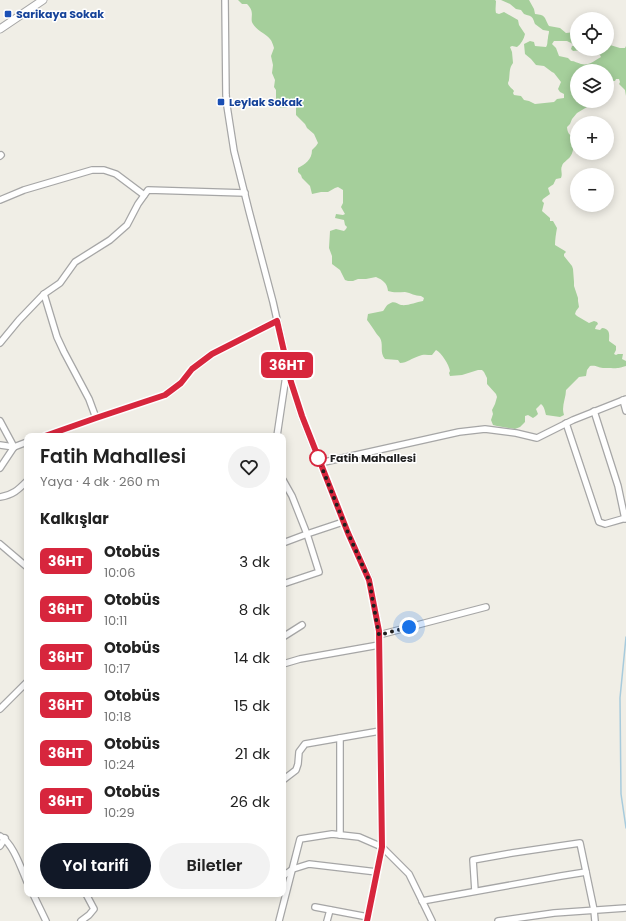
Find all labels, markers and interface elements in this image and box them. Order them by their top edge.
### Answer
place label: Sarikaya Sokak [16,6,104,22]
marker: Sarikaya Sokak [3,9,13,19]
map controls [570,12,614,212]
button: locate [570,12,614,56]
button: layers [570,64,614,108]
place label: Leylak Sokak [229,94,303,110]
marker: Leylak Sokak [216,97,226,107]
button: + [570,116,614,160]
button: − [570,168,614,212]
line badge: 36HT [259,352,315,378]
text: 36HT [269,355,305,375]
text: Fatih Mahallesi [40,443,186,470]
button: heart [228,446,270,488]
marker: Fatih Mahallesi [309,449,327,467]
place label: Fatih Mahallesi [330,450,416,466]
text: Yaya · 4 dk · 260 m [40,472,160,491]
text: Kalkışlar [40,508,109,529]
text: Otobüs [104,541,160,562]
text: 36HT [48,551,84,571]
text: 3 dk [239,551,270,572]
text: 10:06 [104,563,135,582]
text: Otobüs [104,589,160,610]
text: 36HT [48,599,84,619]
text: 8 dk [239,599,270,620]
text: 10:11 [104,611,127,630]
your location [399,617,419,637]
text: Otobüs [104,637,160,658]
text: 36HT [48,647,84,667]
text: 14 dk [234,647,270,668]
text: 10:17 [104,659,130,678]
text: Otobüs [104,685,160,706]
text: 36HT [48,695,84,715]
text: 15 dk [234,695,270,716]
text: 10:18 [104,707,131,726]
text: Otobüs [104,733,160,754]
text: 36HT [48,743,84,763]
text: 21 dk [235,743,270,764]
text: 10:24 [104,755,135,774]
text: Otobüs [104,781,160,802]
text: 36HT [48,791,84,811]
text: 26 dk [230,791,270,812]
text: 10:29 [104,803,135,822]
button: Yol tarifi [40,843,151,889]
button: Biletler [159,843,270,889]

